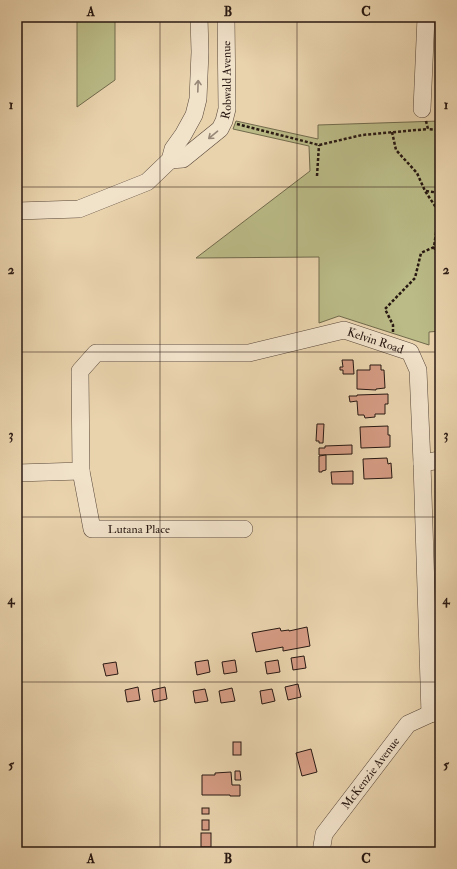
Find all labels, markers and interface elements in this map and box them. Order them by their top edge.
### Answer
text: A [86,4,96,20]
text: B [224,4,232,20]
text: C [361,4,371,20]
street label: Robwald Avenue [217,41,235,121]
one-way arrow [195,80,202,93]
text: 1 [9,97,14,113]
text: 1 [444,97,449,113]
one-way arrow [208,131,218,140]
text: 2 [8,262,15,278]
text: 2 [443,262,450,278]
street label: Kelvin Road [345,324,406,357]
text: 3 [9,427,14,443]
text: 3 [444,427,449,443]
street label: Lutana Place [108,522,170,537]
text: 4 [6,592,15,608]
text: 4 [441,592,450,608]
street label: McKenzie Avenue [338,734,403,812]
text: 5 [8,757,14,773]
text: 5 [443,757,449,773]
text: A [86,851,96,867]
text: B [224,851,232,867]
text: C [361,851,371,867]

